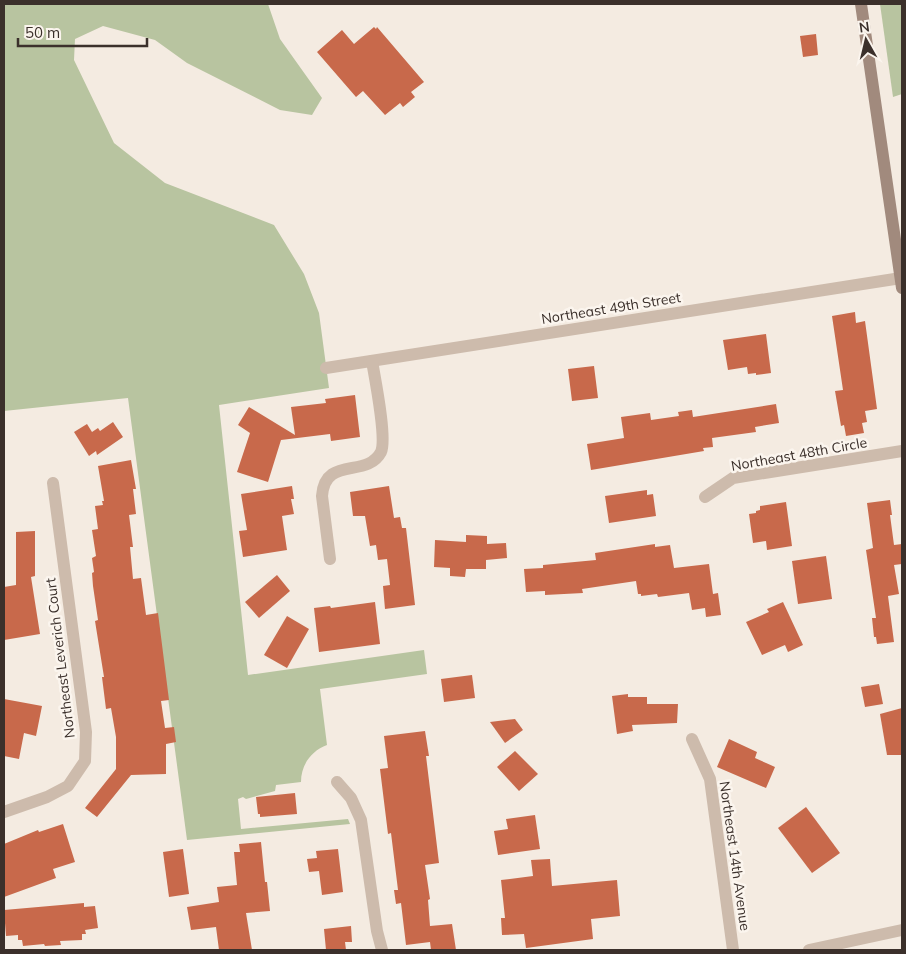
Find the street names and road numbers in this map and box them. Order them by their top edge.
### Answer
street label: Northeast 49th Street [540,288,682,328]
street label: Northeast 48th Circle [730,433,868,475]
street label: Northeast Leverich Court [41,577,79,739]
street label: Northeast 14th Avenue [716,780,754,932]

